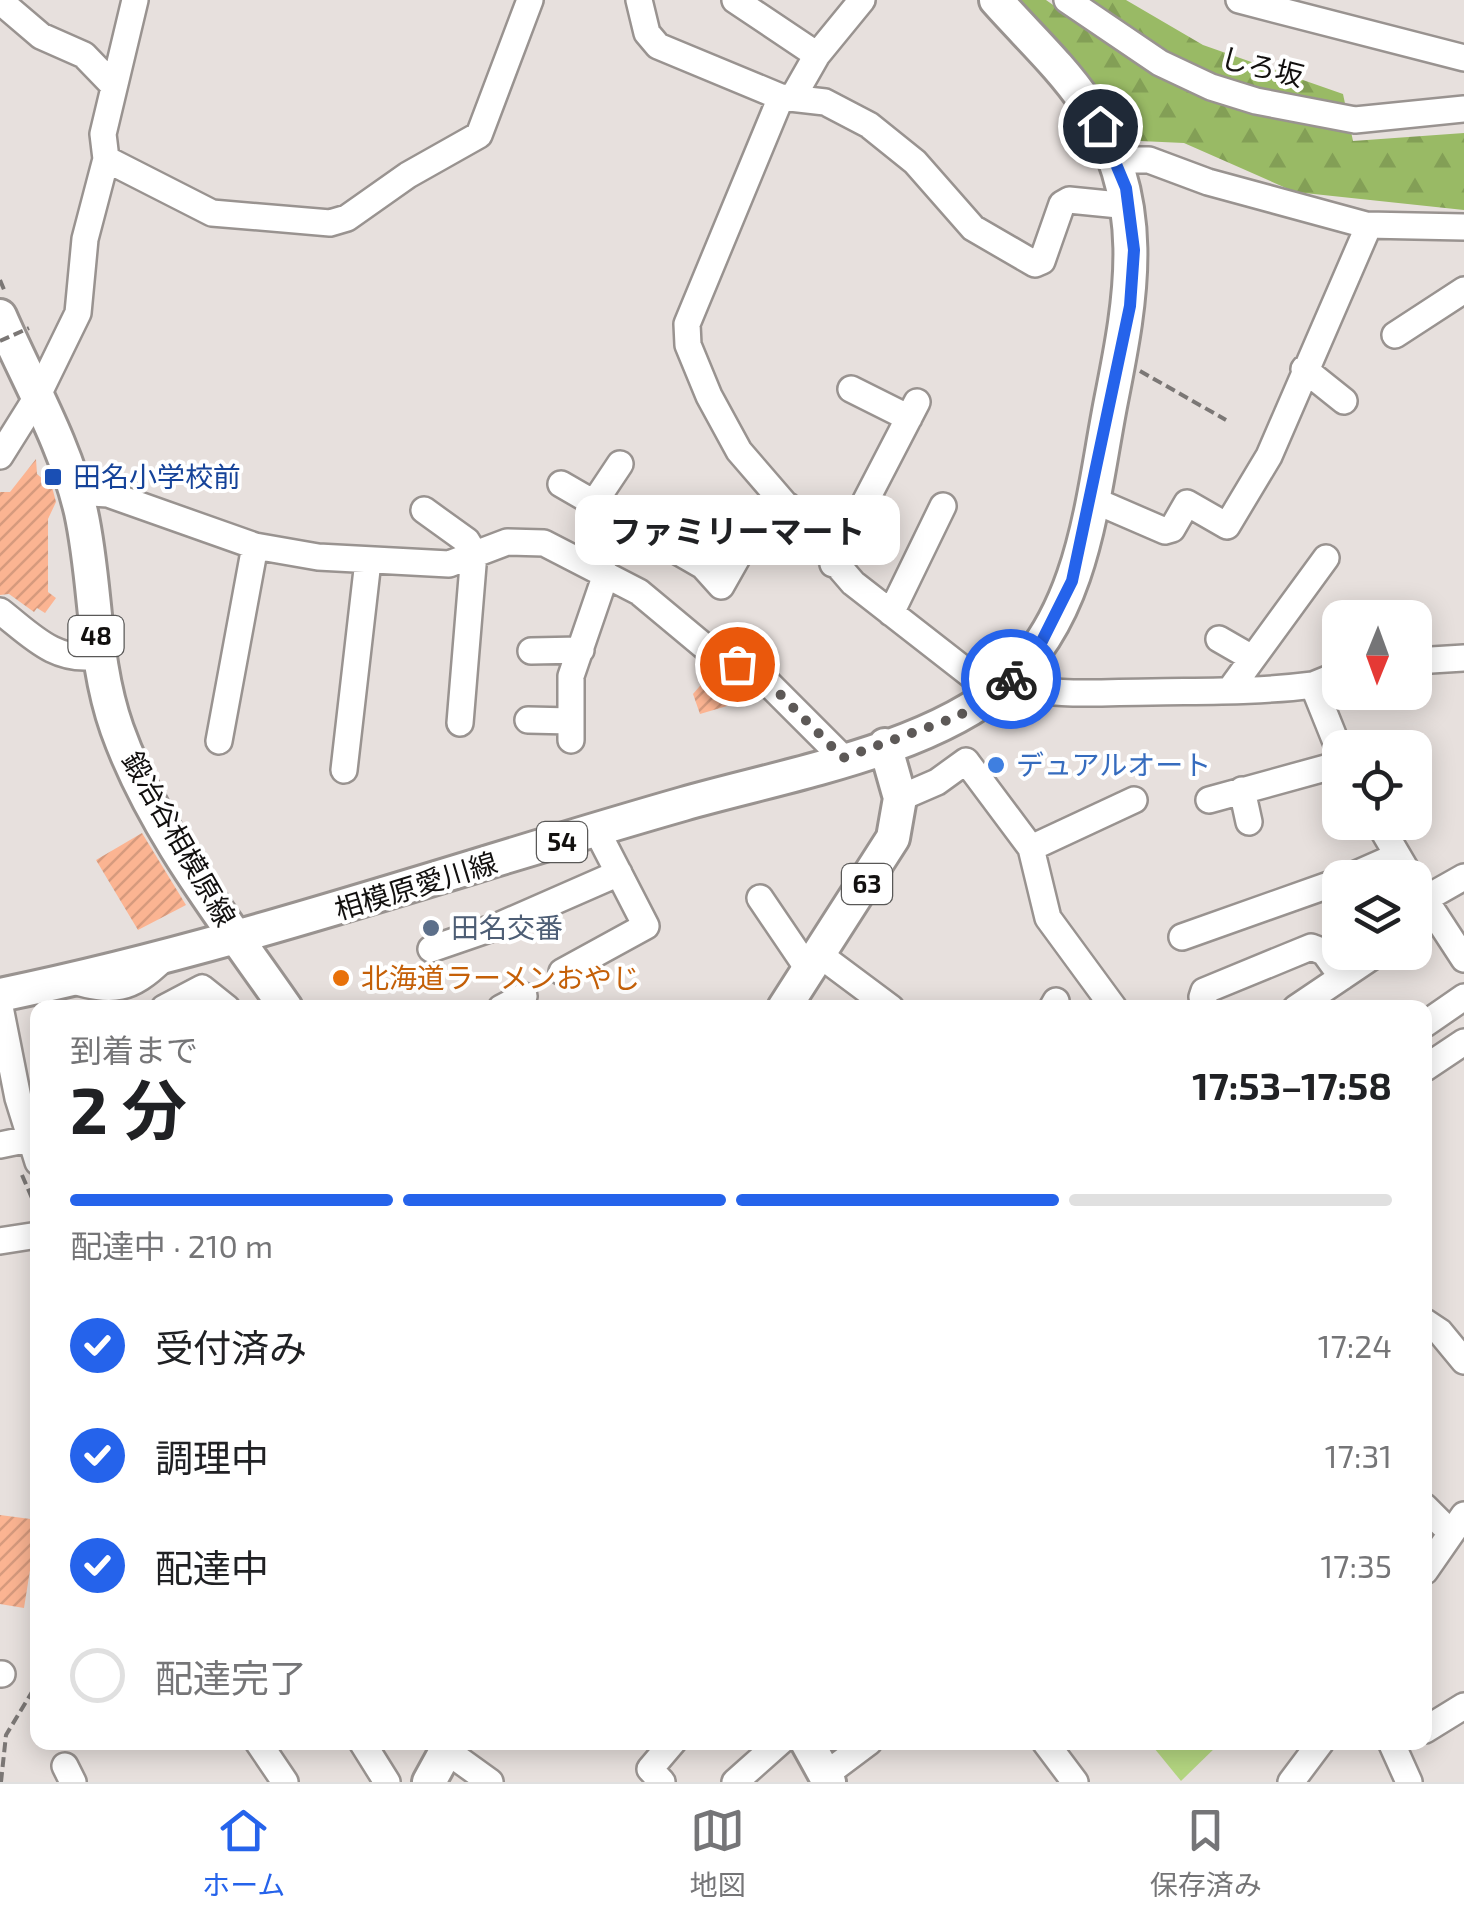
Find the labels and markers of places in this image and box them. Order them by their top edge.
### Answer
pin [1058,84,1143,169]
place label: 田名小学校前 [73,459,241,493]
marker: 田名小学校前 [42,466,64,488]
callout: ファミリーマート [574,494,900,564]
pin [695,622,780,707]
place label: デュアルオート [1016,747,1211,781]
marker: デュアルオート [985,754,1007,776]
place label: 田名交番 [451,910,563,944]
marker: 田名交番 [420,917,442,939]
place label: 北海道ラーメンおやじ [361,960,640,994]
marker: 北海道ラーメンおやじ [330,967,352,989]

